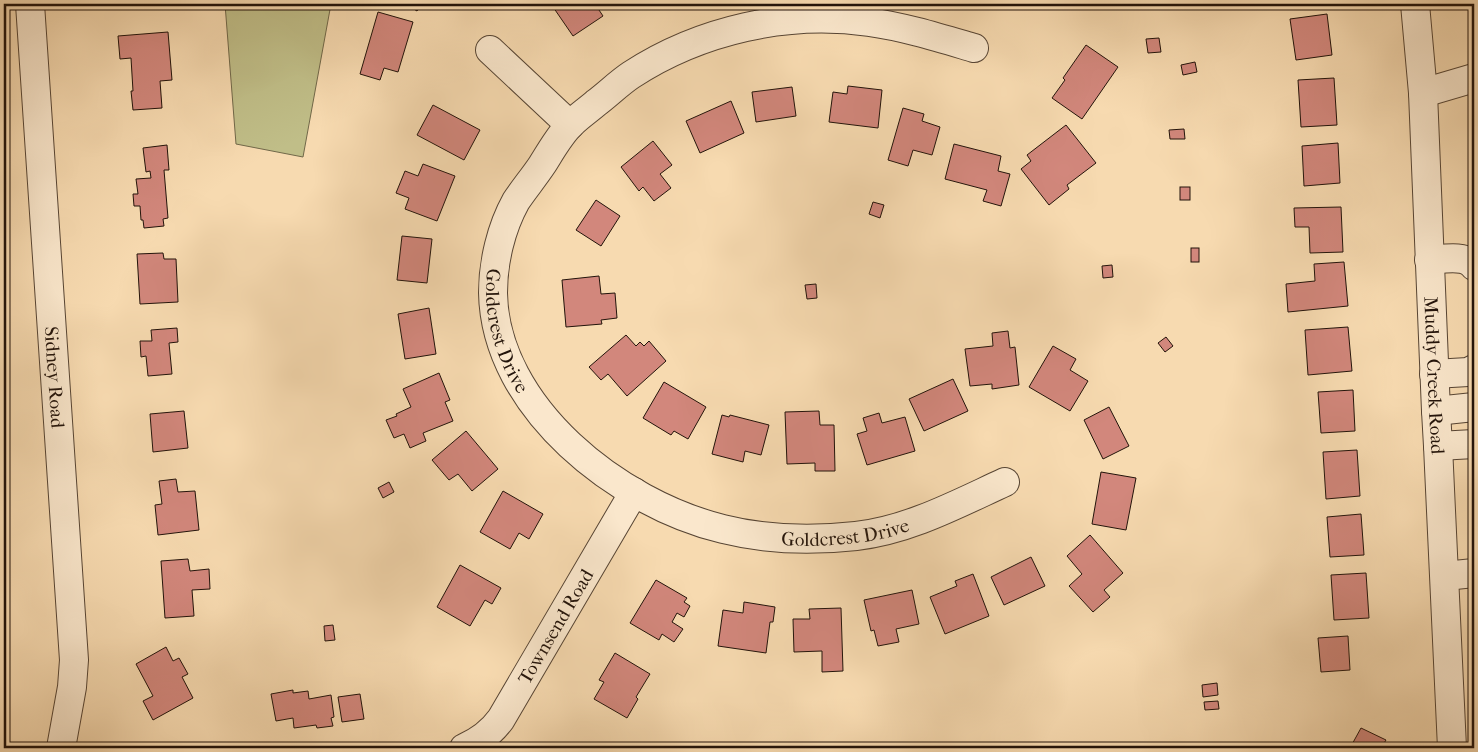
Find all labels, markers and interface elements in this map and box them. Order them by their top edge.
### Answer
street label: Goldcrest Drive [481,268,533,397]
street label: Muddy Creek Road [1419,296,1448,456]
street label: Sidney Road [40,326,68,430]
street label: Goldcrest Drive [781,514,912,551]
street label: Townsend Road [514,565,599,688]

